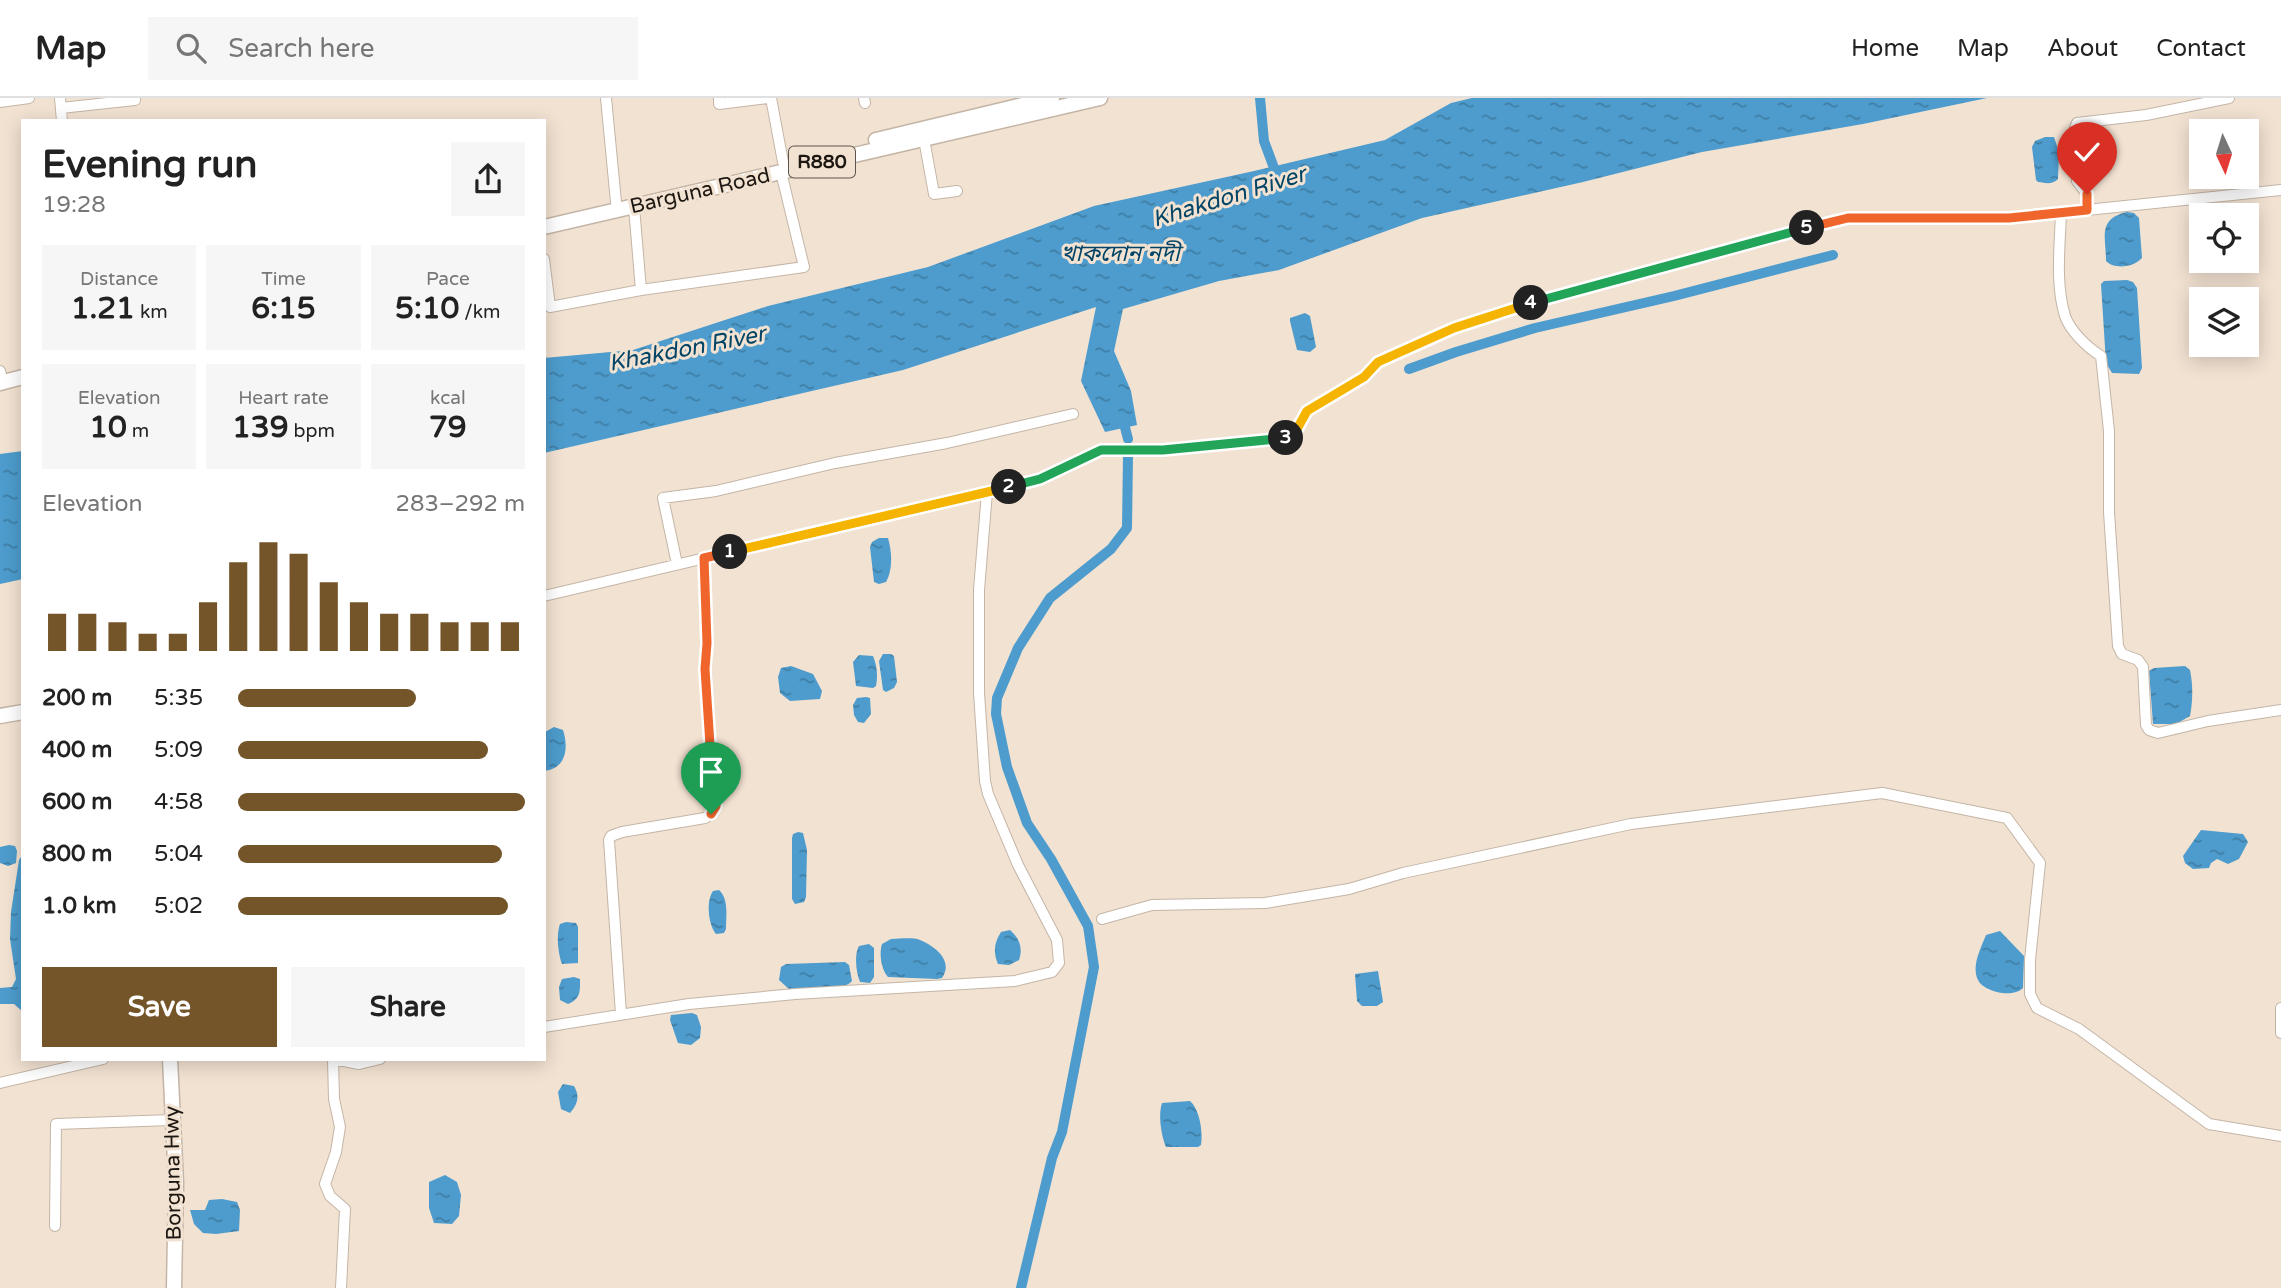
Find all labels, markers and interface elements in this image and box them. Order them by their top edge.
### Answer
search box [148,17,638,80]
text: Map [35,29,106,68]
icon: search [172,29,210,67]
text: Search here [228,33,374,64]
text: Home [1851,34,1919,63]
text: Map [1957,34,2009,63]
text: About [2047,34,2118,63]
text: Contact [2156,34,2246,63]
north arrow [2189,119,2259,189]
map controls [2189,119,2259,357]
pin [2057,122,2117,194]
icon: check [2068,133,2106,171]
text: Evening run [42,142,257,188]
button: share [451,142,525,216]
road number: R880 [789,146,855,178]
water label: Khakdon River [1149,159,1312,234]
street label: Barguna Road [628,163,772,219]
text: 19:28 [42,191,106,219]
button: locate [2189,203,2259,273]
pin: 5 [1790,211,1825,246]
text: 5 [1801,216,1812,238]
water label: খাকদোন নদী [1060,240,1184,268]
text: Distance [80,268,158,290]
text: Time [261,268,306,290]
text: Pace [426,268,470,290]
pin: 4 [1514,286,1548,320]
button: layers [2189,287,2259,357]
text: 1.21 [71,290,135,327]
text: 6:15 [251,290,316,327]
text: 5:10 [395,290,459,327]
text: 4 [1525,291,1536,313]
text: km [135,301,168,323]
text: /km [459,301,501,323]
water label: Khakdon River [606,319,771,378]
text: Elevation [78,387,161,409]
text: Heart rate [238,387,329,409]
text: kcal [430,387,466,409]
text: 10 [89,409,127,446]
text: 139 [232,409,289,446]
text: 79 [429,409,467,446]
text: m [127,420,149,442]
text: bpm [289,420,335,442]
pin: 3 [1268,420,1304,456]
text: 3 [1280,426,1291,448]
pin: 2 [992,470,1026,504]
text: 2 [1003,475,1014,497]
text: Elevation [42,490,143,518]
text: 283–292 m [396,490,525,518]
pin: 1 [712,534,748,570]
text: 1 [724,540,735,562]
text: 200 m [42,684,112,712]
text: 5:35 [154,684,203,712]
text: 400 m [42,736,112,764]
text: 5:09 [154,736,203,764]
pin [681,742,741,814]
icon: arrive [692,753,730,791]
text: 600 m [42,788,112,816]
text: 4:58 [154,788,203,816]
text: 800 m [42,840,112,868]
text: 5:04 [154,840,203,868]
text: 1.0 km [42,892,117,920]
text: 5:02 [154,892,203,920]
button: Save [42,967,277,1047]
button: Share [291,967,525,1047]
street label: Borguna Hwy [159,1105,187,1241]

